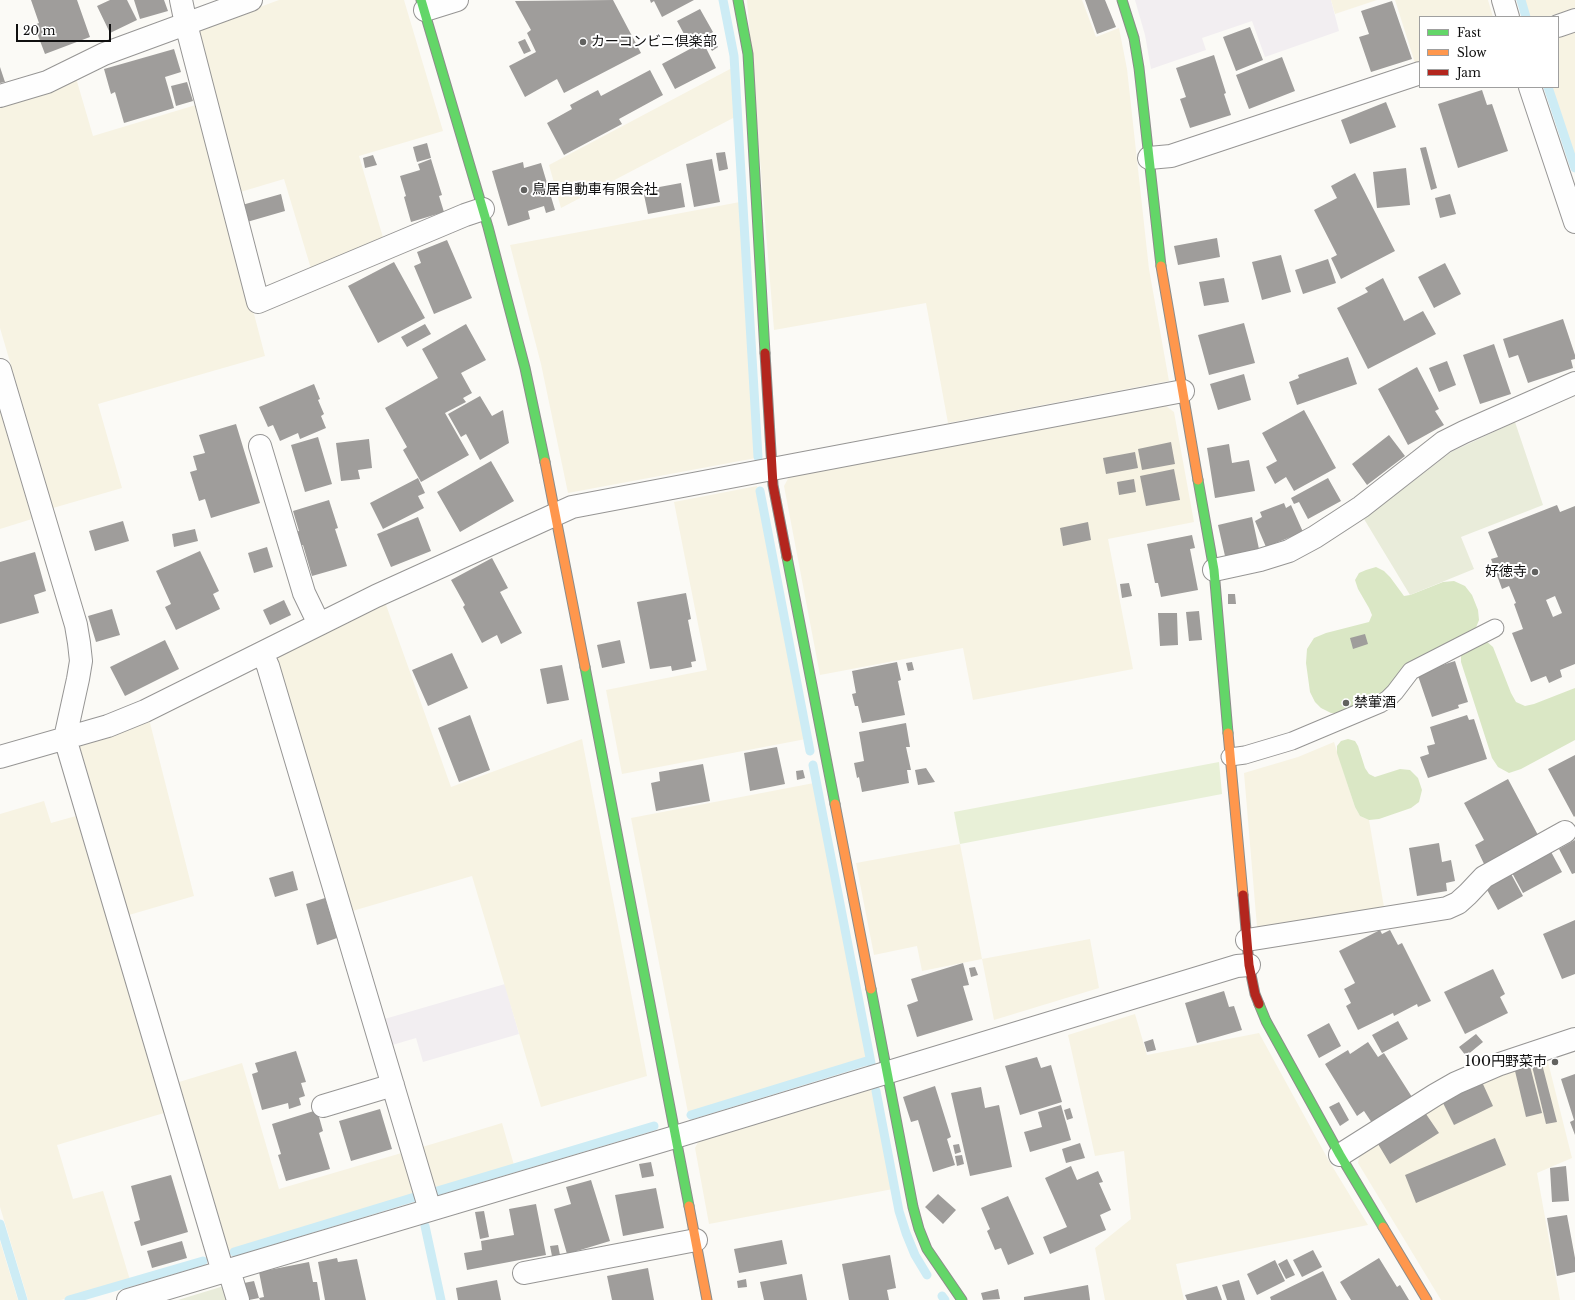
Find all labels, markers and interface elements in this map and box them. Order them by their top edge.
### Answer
scale bar [18,16,113,42]
legend [1419,16,1559,88]
text: 20 m [23,23,55,38]
text: Fast [1457,25,1481,40]
place label: カーコンビニ倶楽部 [591,34,717,50]
marker: カーコンビニ倶楽部 [578,37,588,47]
text: Slow [1457,45,1486,60]
text: Jam [1457,65,1481,80]
place label: 鳥居自動車有限会社 [532,182,658,198]
marker: 鳥居自動車有限会社 [519,185,529,195]
place label: 好徳寺 [1485,564,1527,580]
marker: 好徳寺 [1530,567,1540,577]
place label: 禁葷酒 [1354,695,1396,711]
marker: 禁葷酒 [1341,698,1351,708]
place label: 100円野菜市 [1465,1054,1547,1070]
marker: 100円野菜市 [1550,1057,1560,1067]

